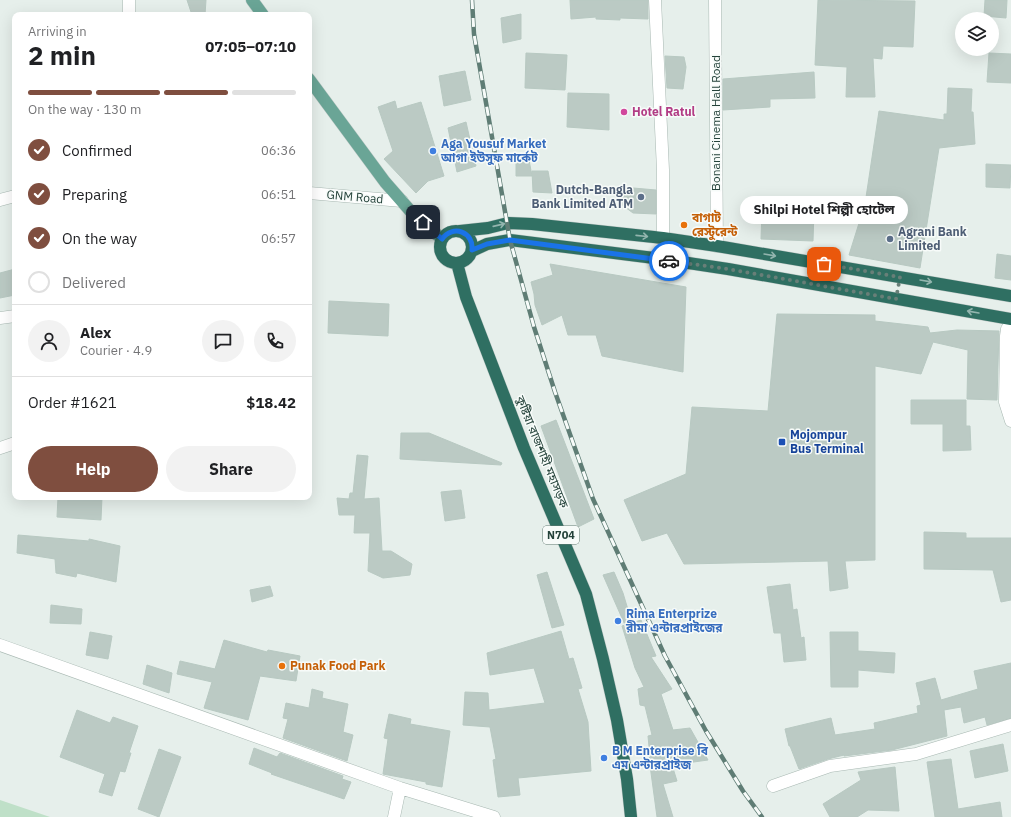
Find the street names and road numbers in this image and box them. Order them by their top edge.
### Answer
street label: Bonani Cinema Hall Road [708,55,723,191]
street label: GNM Road [326,187,384,206]
street label: কুষ্টিয়া রাজশাহী মহাসড়ক [512,392,572,511]
road number: N704 [543,526,579,544]

